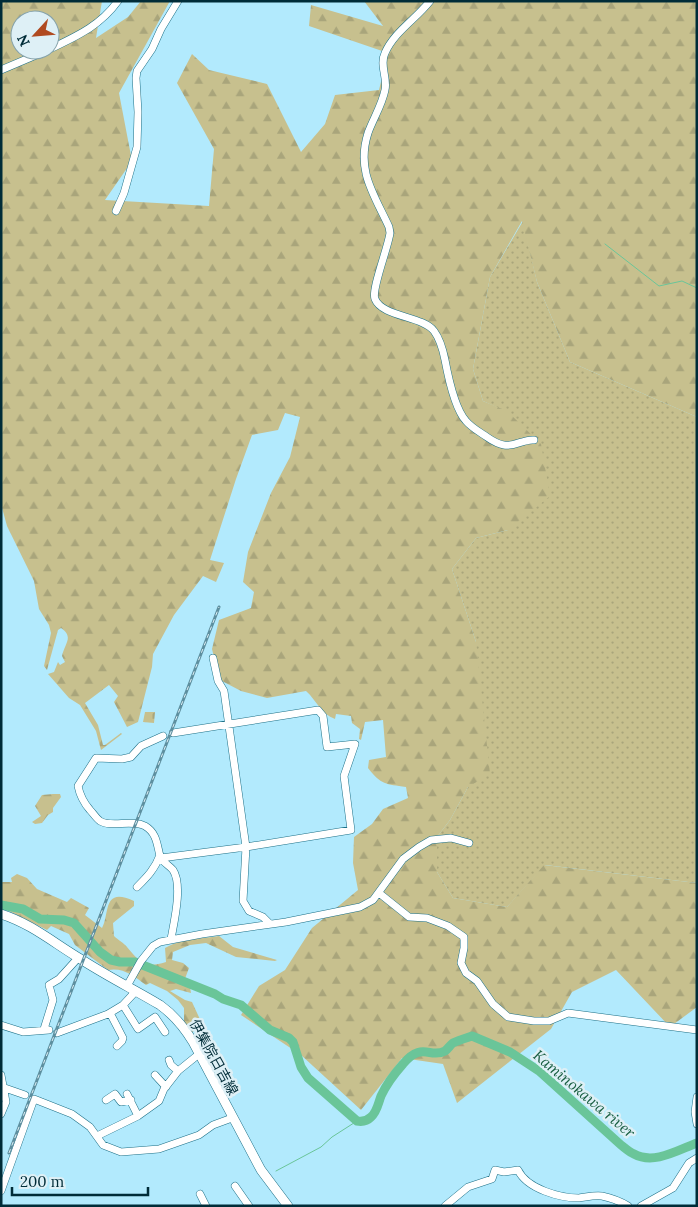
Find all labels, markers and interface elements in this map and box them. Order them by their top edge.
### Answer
north arrow [10,10,60,60]
text: N [13,32,34,50]
street label: 伊集院日吉線 [186,1016,242,1098]
water label: Kaminokawa river [530,1046,639,1142]
scale bar [12,1164,149,1196]
text: 200 m [20,1172,64,1191]

